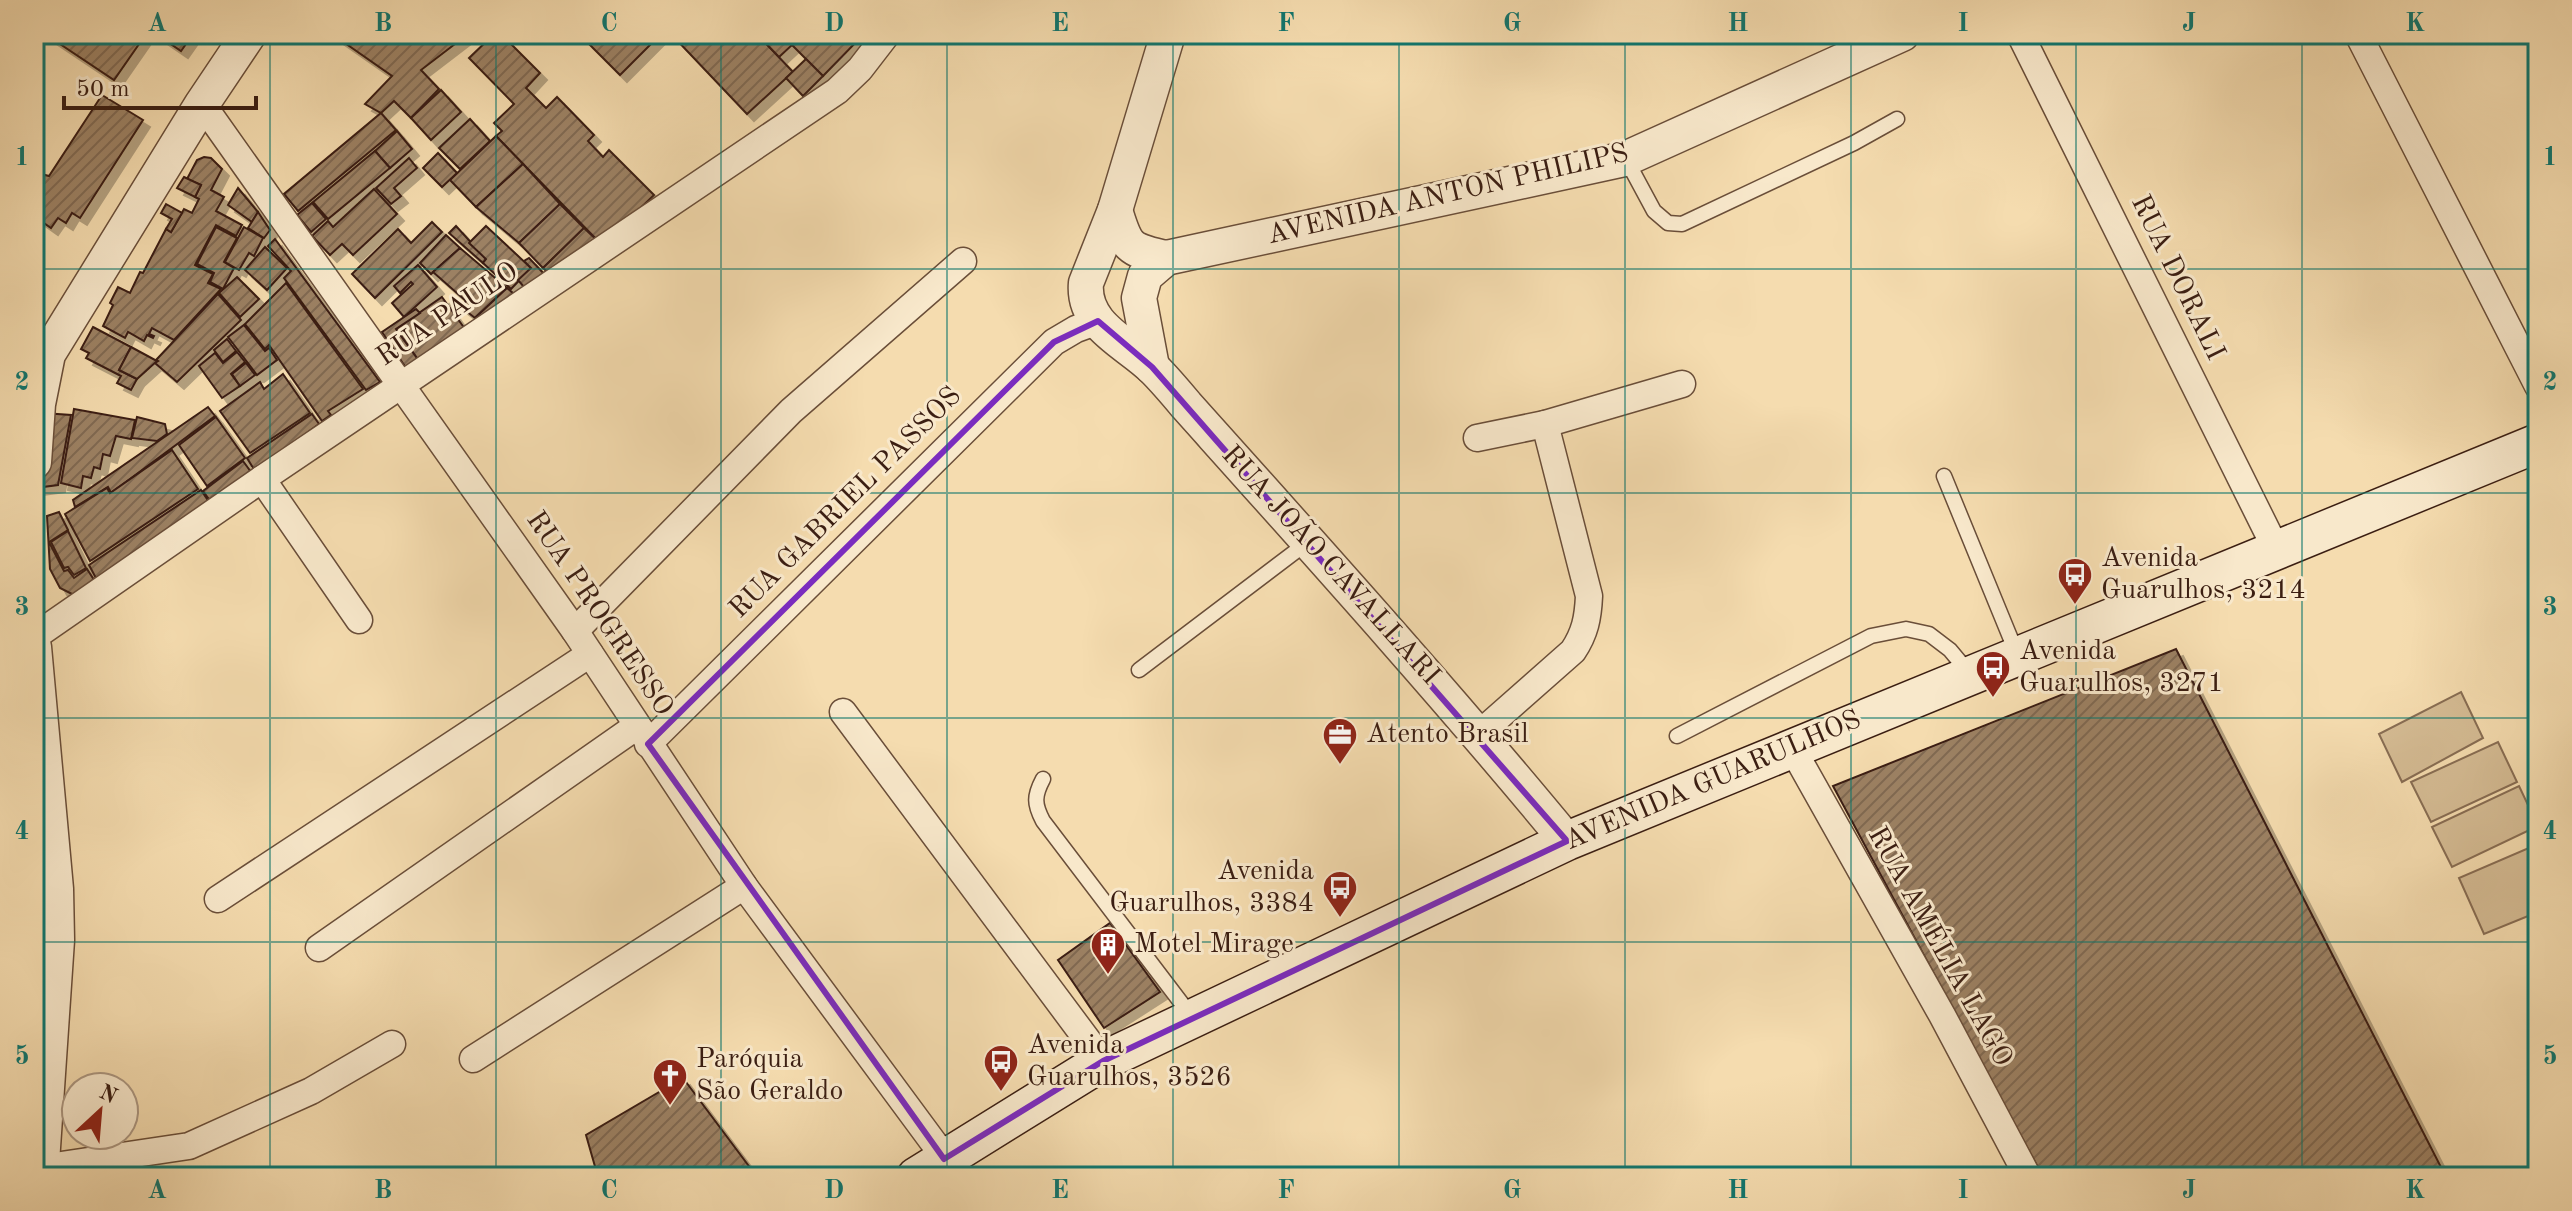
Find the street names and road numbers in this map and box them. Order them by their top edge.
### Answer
street label: AVENIDA ANTON PHILIPS [1265,140,1631,250]
street label: RUA DORALI [2125,191,2229,365]
street label: RUA PAULO [372,258,524,372]
street label: RUA GABRIEL PASSOS [725,382,967,624]
street label: RUA JOÃO CAVALLARI [1216,438,1448,691]
street label: RUA PROGRESSO [520,507,678,721]
street label: AVENIDA GUARULHOS [1561,706,1865,856]
street label: RUA AMÉLIA LAGO [1861,820,2021,1072]

